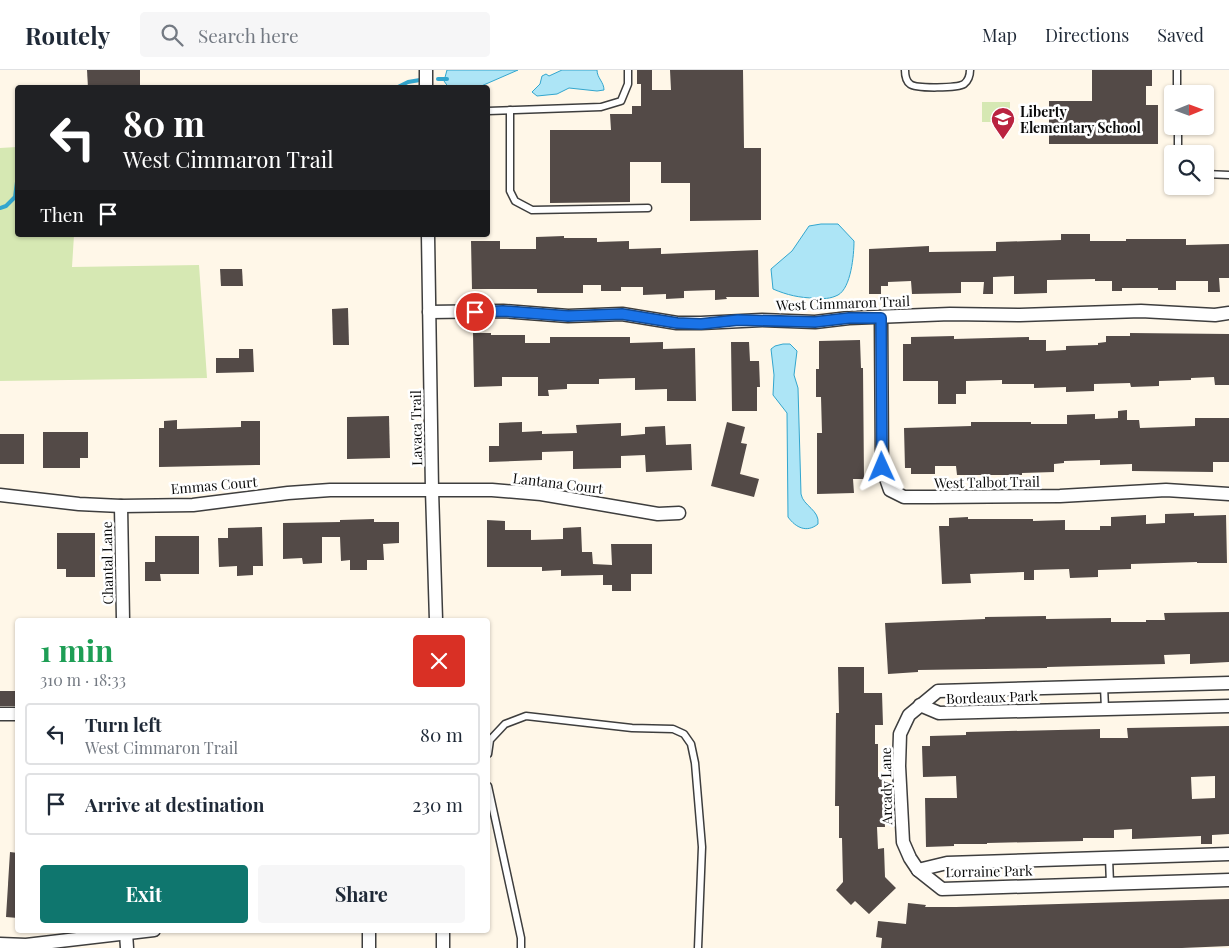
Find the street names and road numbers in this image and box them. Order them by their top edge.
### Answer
street label: West Cimmaron Trail [775,291,910,315]
street label: Lavaca Trail [406,390,426,466]
street label: Lantana Court [512,468,605,498]
street label: Emmas Court [170,472,259,498]
street label: West Talbot Trail [933,472,1040,492]
street label: Chantal Lane [97,521,117,605]
street label: Bordeaux Park [946,686,1039,708]
street label: Arcady Lane [876,747,896,826]
street label: Lorraine Park [945,861,1033,881]

